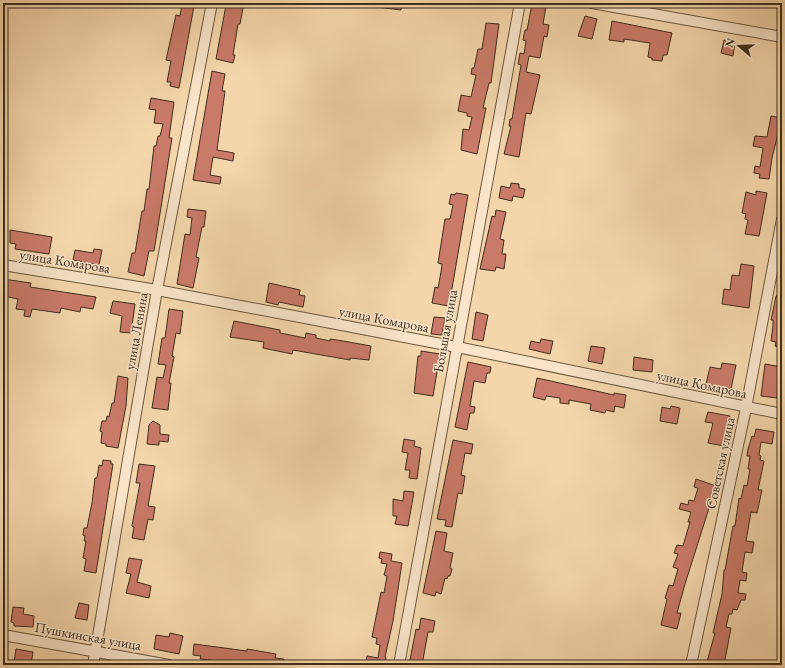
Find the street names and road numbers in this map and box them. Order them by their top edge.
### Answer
street label: улица Комарова [18,245,112,277]
street label: Большая улица [429,288,461,374]
street label: улица Ленина [120,290,152,371]
street label: улица Комарова [337,301,431,337]
street label: улица Комарова [655,366,749,402]
street label: Советская улица [701,415,739,511]
street label: Пушкинская улица [33,618,143,654]

